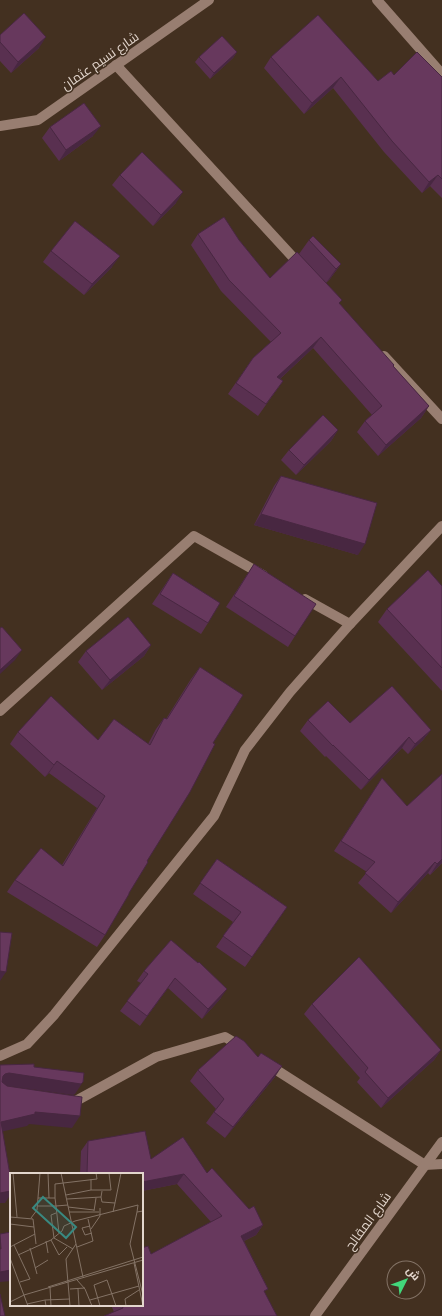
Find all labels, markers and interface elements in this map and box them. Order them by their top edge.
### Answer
street label: شارع نسيم عثمان [58,29,143,95]
inset map [10,1173,143,1306]
street label: شارع المقالح [342,1189,395,1253]
north arrow [386,1260,426,1300]
text: ش [404,1264,423,1283]

